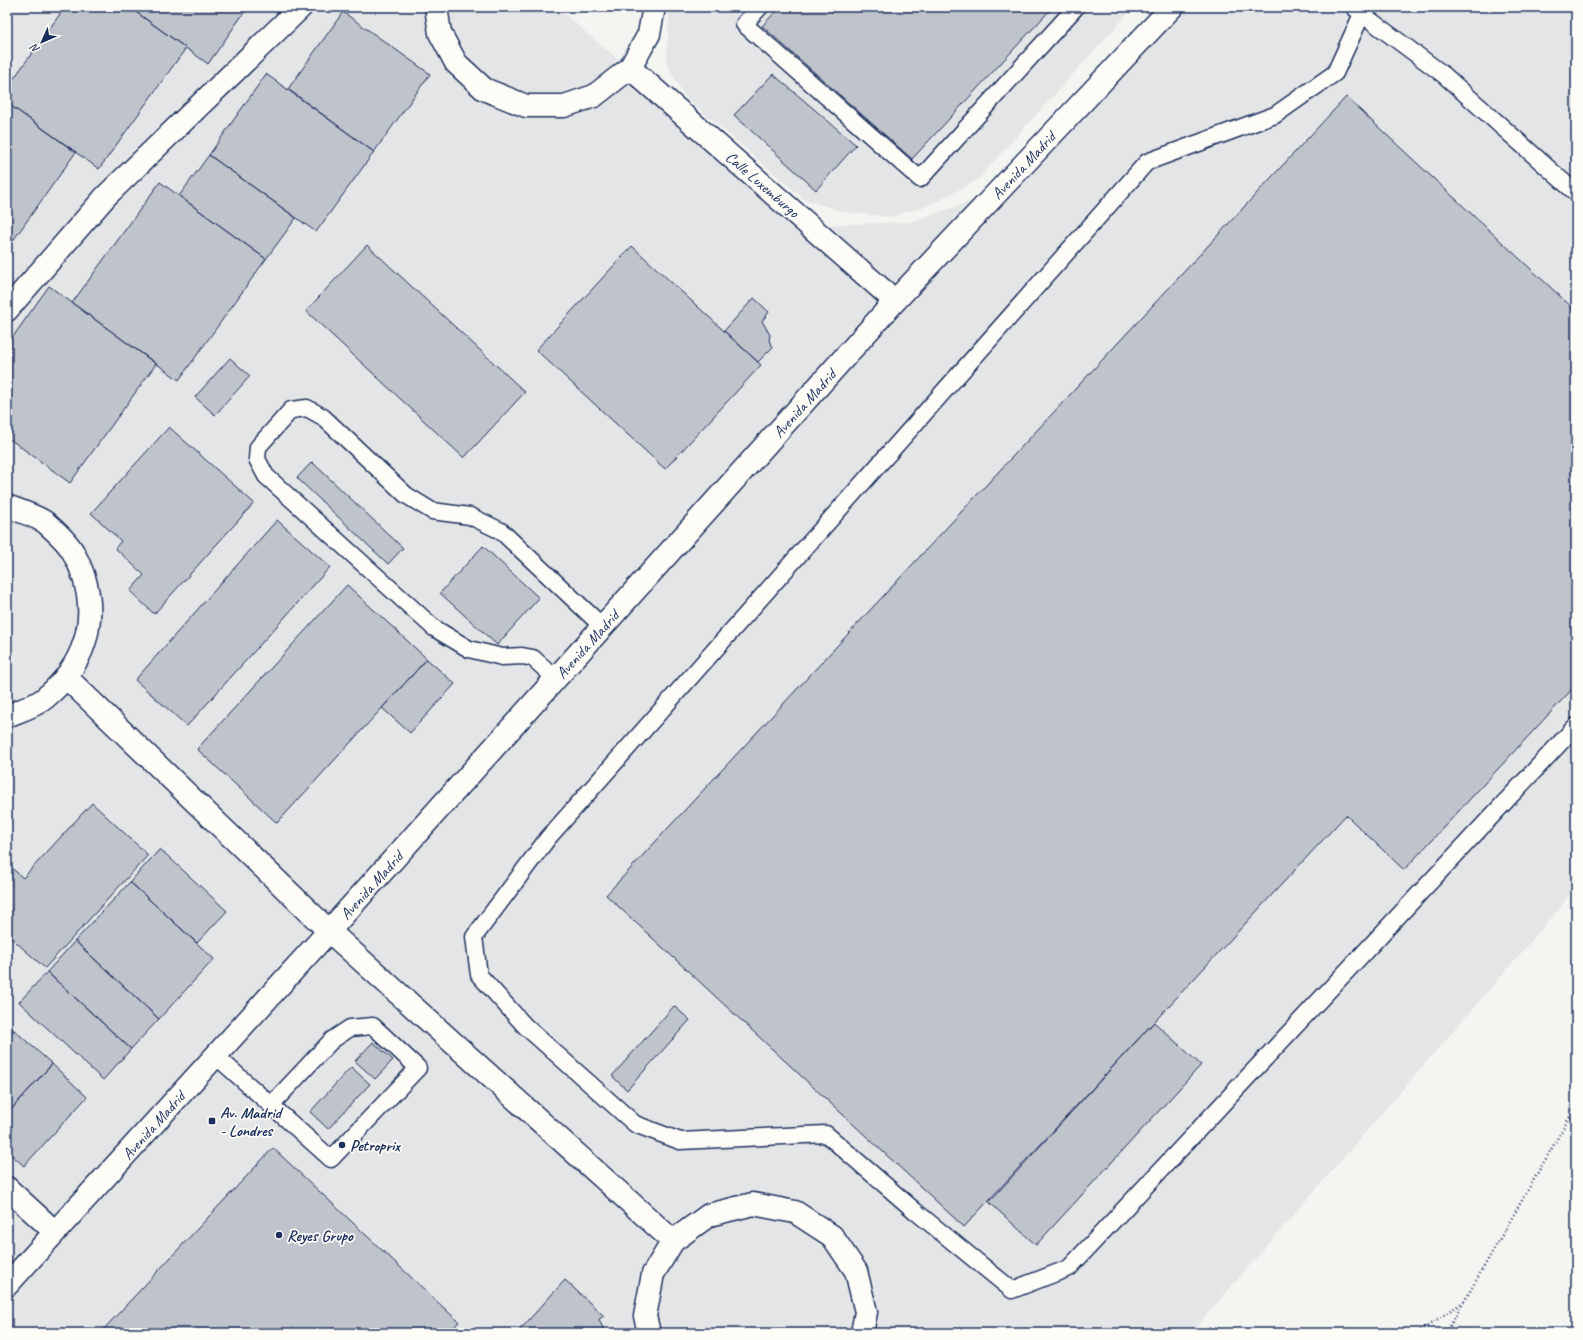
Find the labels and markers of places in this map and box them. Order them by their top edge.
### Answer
place label: Av. Madrid - Londres [220,1103,284,1141]
marker: Av. Madrid - Londres [207,1116,217,1126]
place label: Petroprix [350,1136,401,1156]
marker: Petroprix [337,1140,347,1150]
place label: Reyes Grupo [287,1226,354,1246]
marker: Reyes Grupo [274,1230,284,1240]

